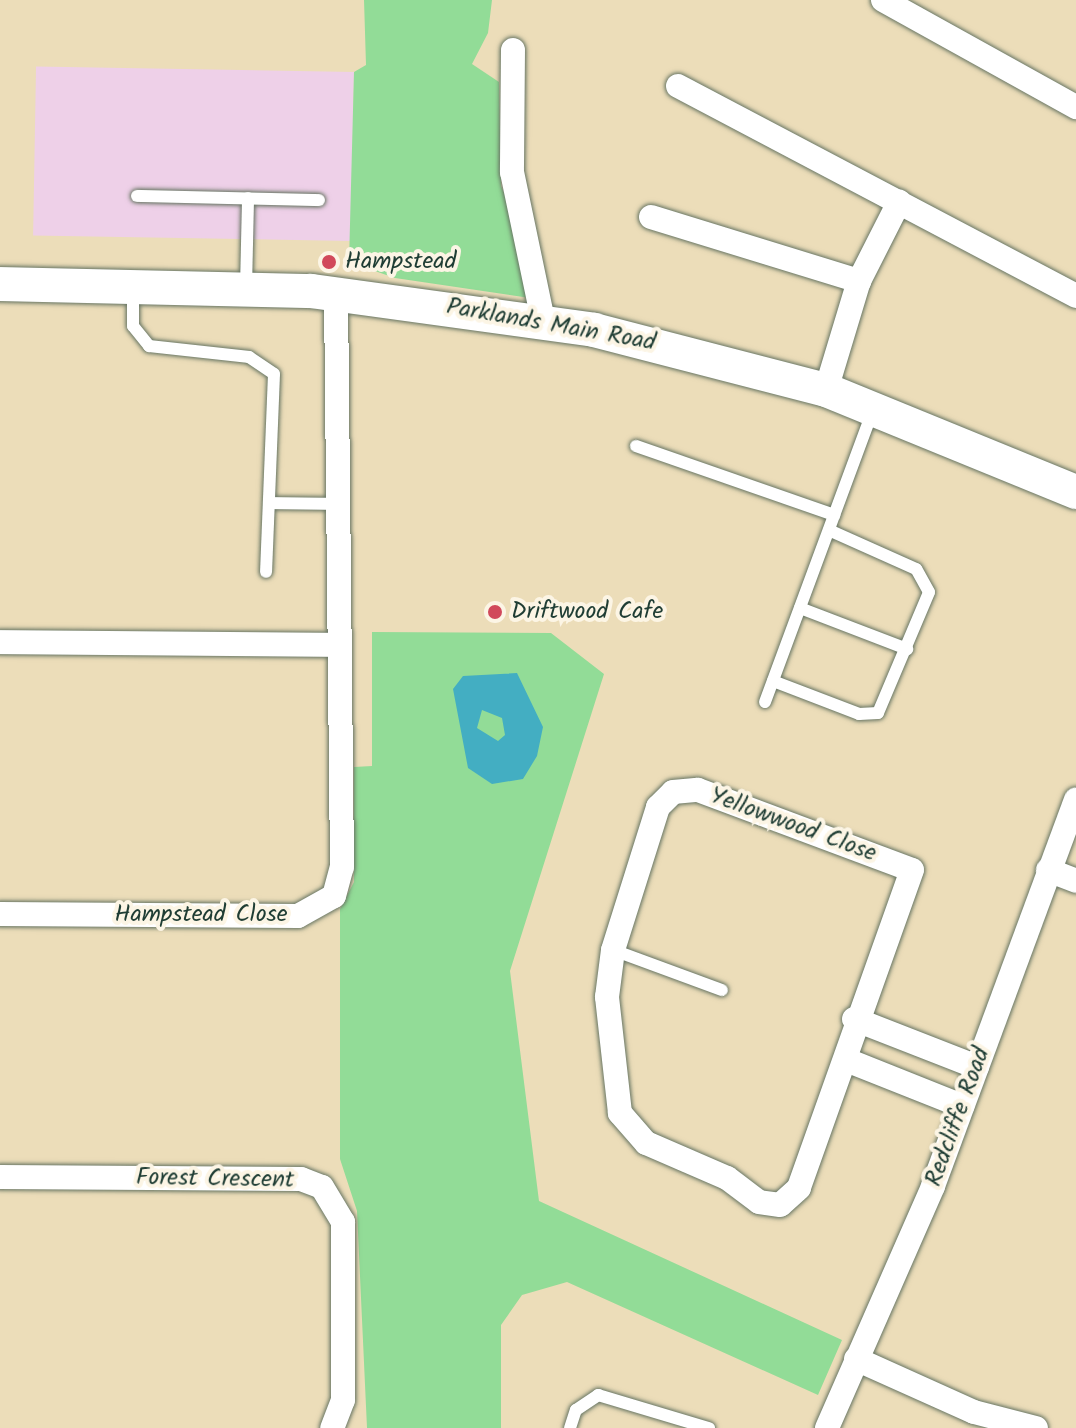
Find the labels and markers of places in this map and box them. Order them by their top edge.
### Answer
place label: Hampstead [345,248,456,276]
marker: Hampstead [320,253,338,271]
place label: Driftwood Cafe [511,598,663,626]
marker: Driftwood Cafe [486,603,504,621]

